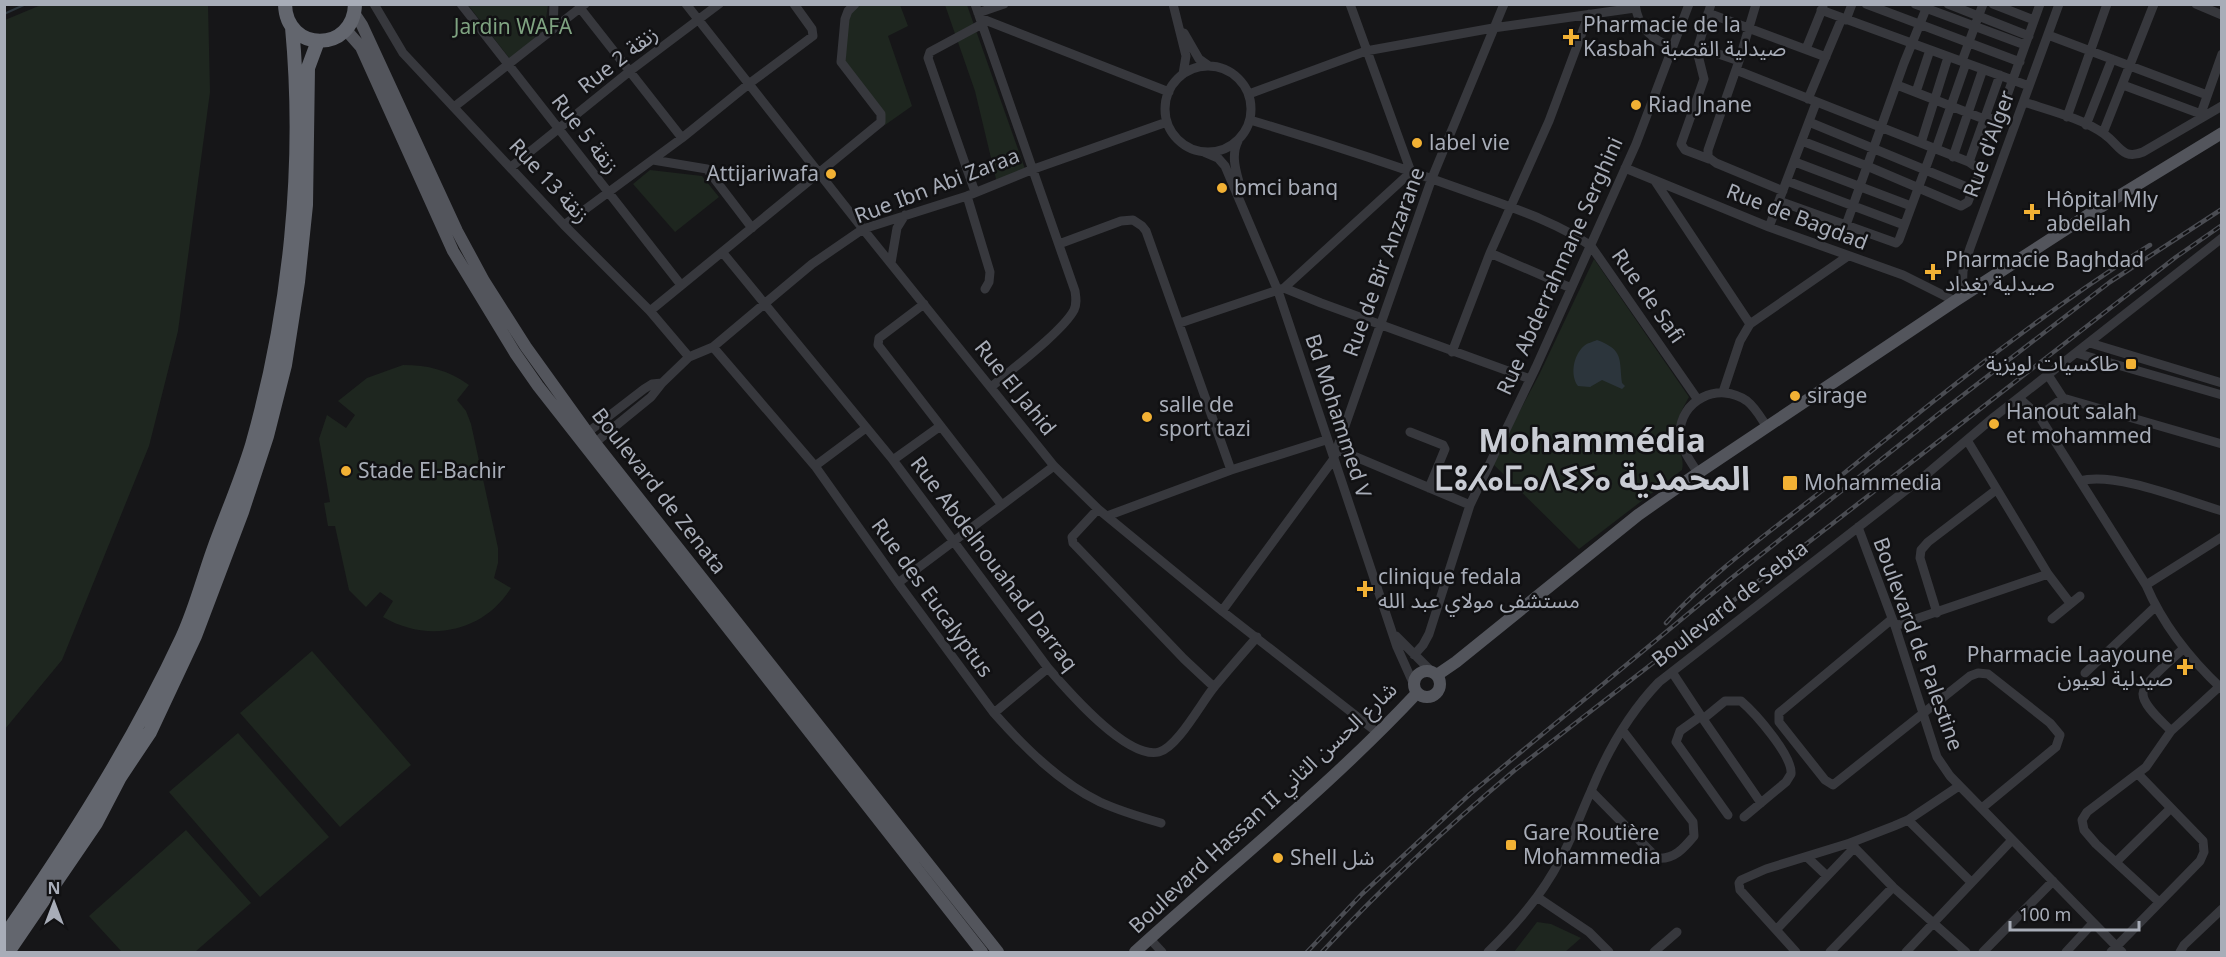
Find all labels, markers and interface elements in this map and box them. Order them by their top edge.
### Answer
place label: Pharmacie de la Kasbah صيدلية القصبة [1583,10,1786,62]
park label: Jardin WAFA [452,12,573,40]
street label: Rue 2 زنقة [572,19,663,99]
marker: Pharmacie de la Kasbah صيدلية القصبة [1564,30,1578,44]
street label: Rue d'Alger [1956,86,2020,201]
street label: Rue 5 زنقة [546,88,626,179]
place label: Riad Jnane [1648,90,1752,118]
marker: Riad Jnane [1629,98,1643,112]
place label: label vie [1429,128,1510,156]
street label: Rue 13 زنقة [503,132,596,229]
street label: Rue Abderrahmane Serghini [1489,132,1629,399]
marker: label vie [1410,136,1424,150]
street label: Rue Ibn Abi Zaraa [850,141,1023,229]
place label: Attijariwafa [706,159,819,187]
street label: Rue de Bir Anzarane [1336,163,1430,360]
marker: Attijariwafa [824,167,838,181]
place label: bmci banq [1234,173,1338,201]
street label: Rue de Bagdad [1723,176,1872,256]
marker: bmci banq [1215,181,1229,195]
place label: Hôpital Mly abdellah [2046,185,2158,237]
marker: Hôpital Mly abdellah [2023,203,2041,221]
street label: Rue de Safi [1606,243,1692,348]
place label: Pharmacie Baghdad صيدلية بغداد [1945,245,2144,297]
marker: Pharmacie Baghdad صيدلية بغداد [1926,265,1940,279]
street label: Bd Mohammed V [1299,330,1379,502]
street label: Rue El Jahid [969,334,1063,441]
place label: طاكسيات لويزية [1986,349,2119,377]
marker: طاكسيات لويزية [2124,357,2138,371]
place label: sirage [1807,381,1867,409]
marker: sirage [1788,389,1802,403]
place label: salle de sport tazi [1159,390,1251,442]
place label: Hanout salah et mohammed [2006,397,2152,449]
street label: Boulevard de Zenata [586,402,733,579]
marker: salle de sport tazi [1140,410,1154,424]
district label: Mohammédia ⵎⵓⵃⴰⵎⴰⴷⵉⵢⴰ المحمدية [1434,417,1750,500]
marker: Hanout salah et mohammed [1987,417,2001,431]
street label: Rue Abdelhouahad Darraq [905,450,1085,677]
place label: Stade El-Bachir [358,456,506,484]
marker: Stade El-Bachir [339,464,353,478]
place label: Mohammedia [1804,468,1942,496]
marker: Mohammedia [1781,474,1799,492]
street label: Rue des Eucalyptus [866,512,1000,682]
street label: Boulevard de Sebta [1645,533,1813,673]
street label: Boulevard de Palestine [1867,533,1971,754]
place label: clinique fedala مستشفى مولاي عبد الله [1378,562,1580,617]
marker: clinique fedala مستشفى مولاي عبد الله [1356,580,1374,598]
place label: Pharmacie Laayoune صيدلية لعيون [1967,640,2173,692]
marker: Pharmacie Laayoune صيدلية لعيون [2178,660,2192,674]
street label: Boulevard Hassan II شارع الحسن الثاني [1122,675,1404,941]
place label: Gare Routière Mohammedia [1523,818,1661,870]
marker: Gare Routière Mohammedia [1504,838,1518,852]
place label: Shell شل [1290,843,1374,871]
marker: Shell شل [1271,851,1285,865]
north arrow [24,873,84,933]
text: N [47,877,61,899]
scale bar [2010,894,2139,932]
text: 100 m [2019,902,2071,926]

